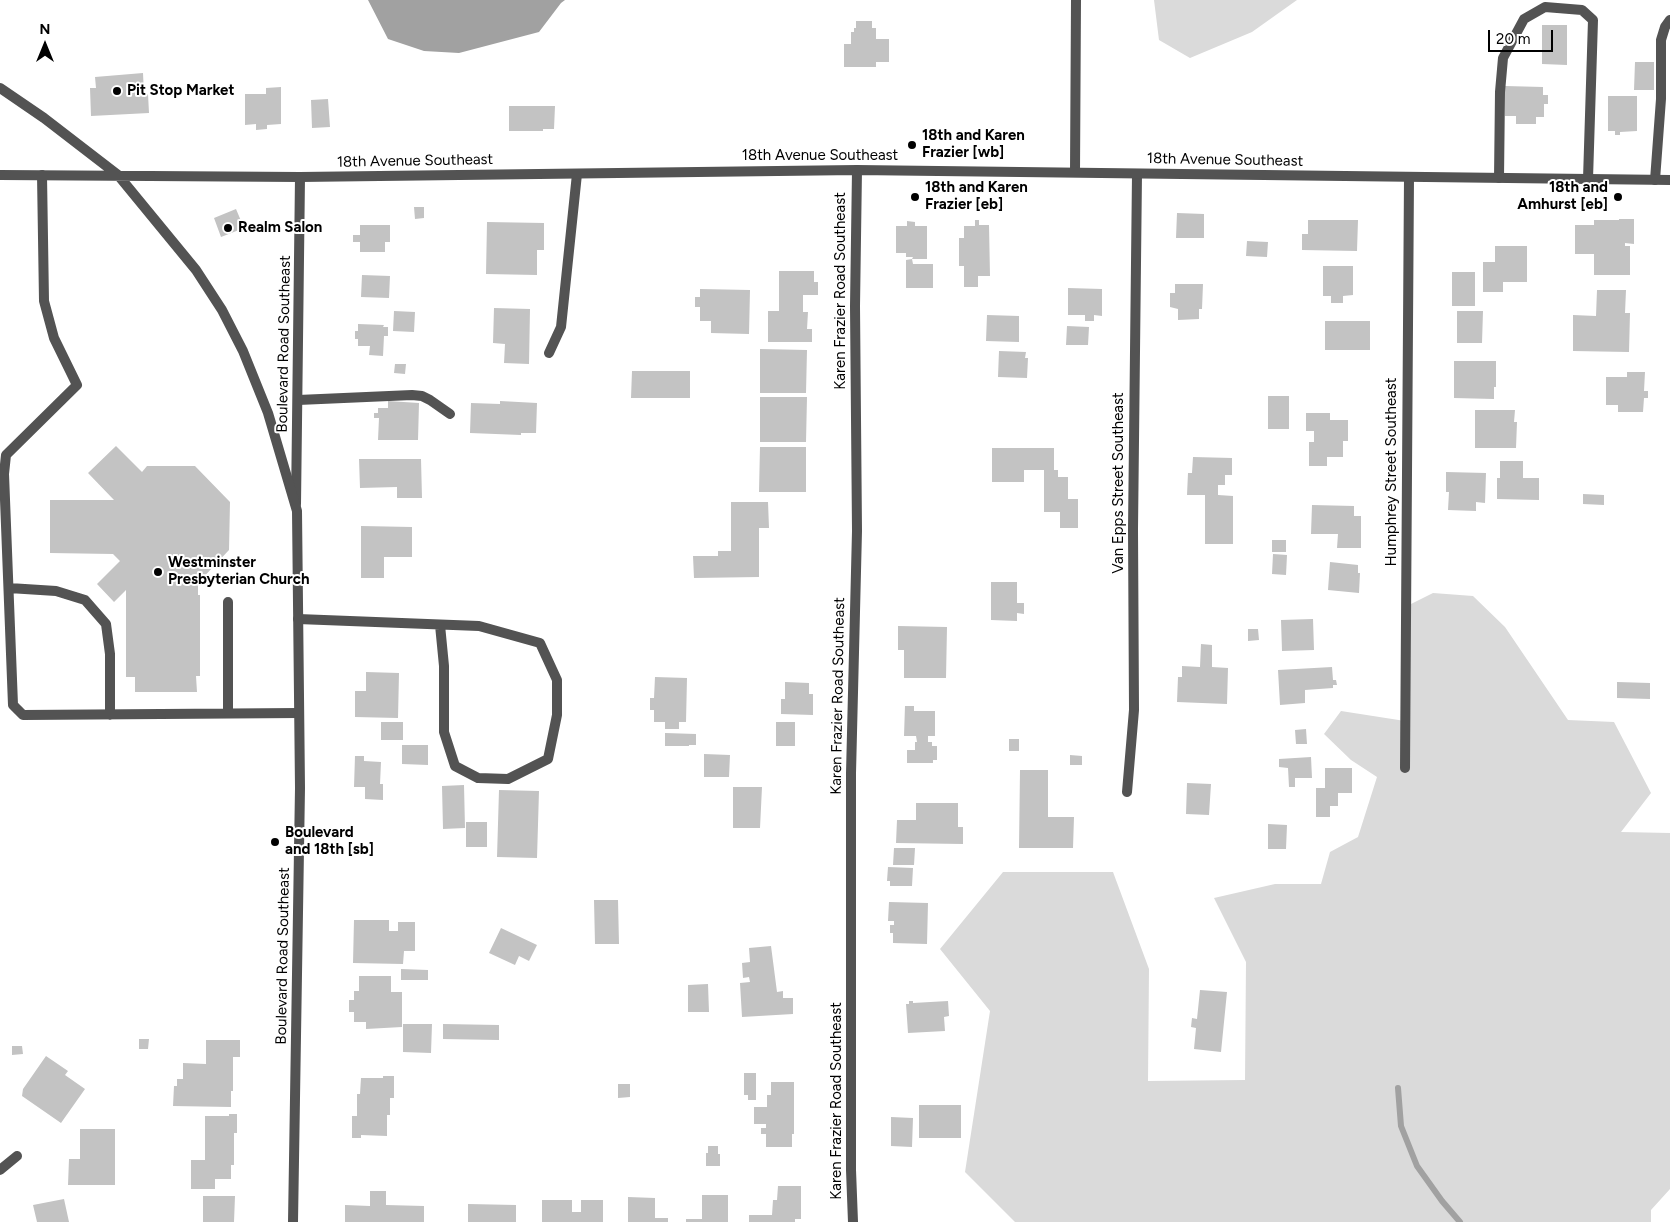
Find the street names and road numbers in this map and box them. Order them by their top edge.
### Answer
street label: 18th Avenue Southeast [742,147,898,165]
street label: 18th Avenue Southeast [1147,150,1303,170]
street label: 18th Avenue Southeast [337,151,493,171]
street label: Karen Frazier Road Southeast [832,192,850,390]
street label: Boulevard Road Southeast [273,255,295,433]
street label: Humphrey Street Southeast [1383,378,1401,566]
street label: Van Epps Street Southeast [1110,392,1128,574]
street label: Karen Frazier Road Southeast [827,597,849,795]
street label: Boulevard Road Southeast [272,867,294,1045]
street label: Karen Frazier Road Southeast [828,1002,846,1200]

